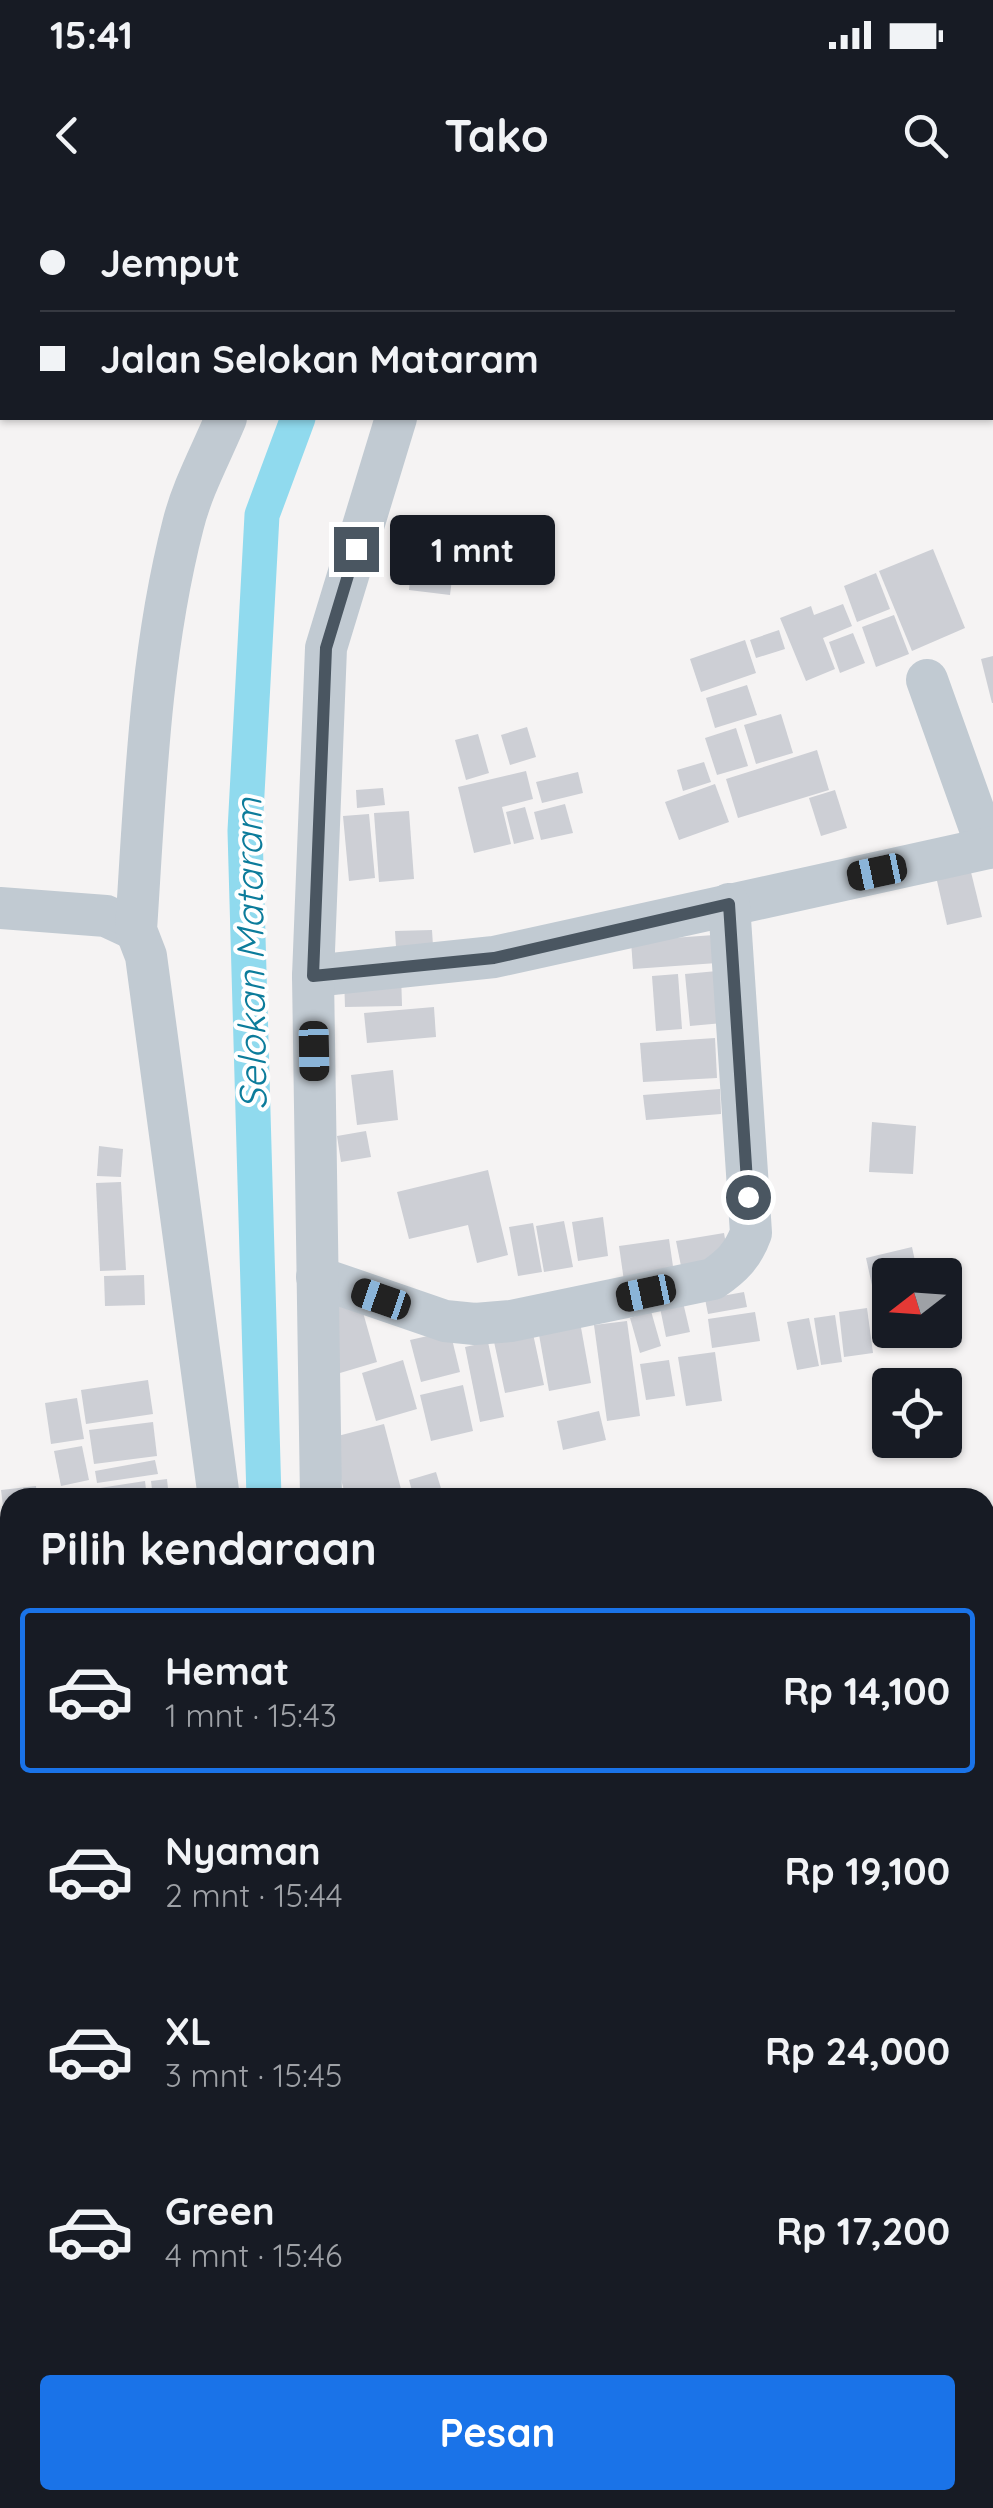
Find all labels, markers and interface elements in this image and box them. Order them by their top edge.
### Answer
text: 15:41 [50,11,133,59]
text: Tako [444,107,549,163]
icon: back [40,108,95,163]
icon: search [898,108,953,163]
text: Jemput [100,239,240,287]
text: Jalan Selokan Mataram [100,335,539,383]
callout: 1 mnt [391,514,556,584]
route end [334,527,379,572]
text: 1 mnt [431,530,514,570]
water label: Selokan Mataram [223,796,277,1110]
car [845,851,909,893]
car [298,1021,330,1081]
route start [726,1175,771,1220]
north arrow [872,1258,962,1348]
map controls [872,1258,962,1458]
car [614,1272,678,1314]
car [348,1275,414,1323]
button: locate [872,1368,962,1458]
text: Pilih kendaraan [40,1520,377,1576]
icon: car [45,1646,135,1736]
text: Hemat [165,1647,289,1695]
text: Rp 14,100 [783,1667,950,1715]
text: 1 mnt · 15:43 [165,1695,337,1735]
icon: car [45,1826,135,1916]
text: Nyaman [165,1827,321,1875]
text: Rp 19,100 [785,1847,950,1895]
text: 2 mnt · 15:44 [165,1875,343,1915]
icon: car [45,2006,135,2096]
text: XL [165,2007,211,2055]
text: Rp 24,000 [765,2027,950,2075]
text: 3 mnt · 15:45 [165,2055,343,2095]
icon: car [45,2186,135,2276]
text: Green [165,2187,275,2235]
text: Rp 17,200 [776,2207,950,2255]
text: 4 mnt · 15:46 [165,2235,342,2275]
button: Pesan [40,2375,955,2490]

